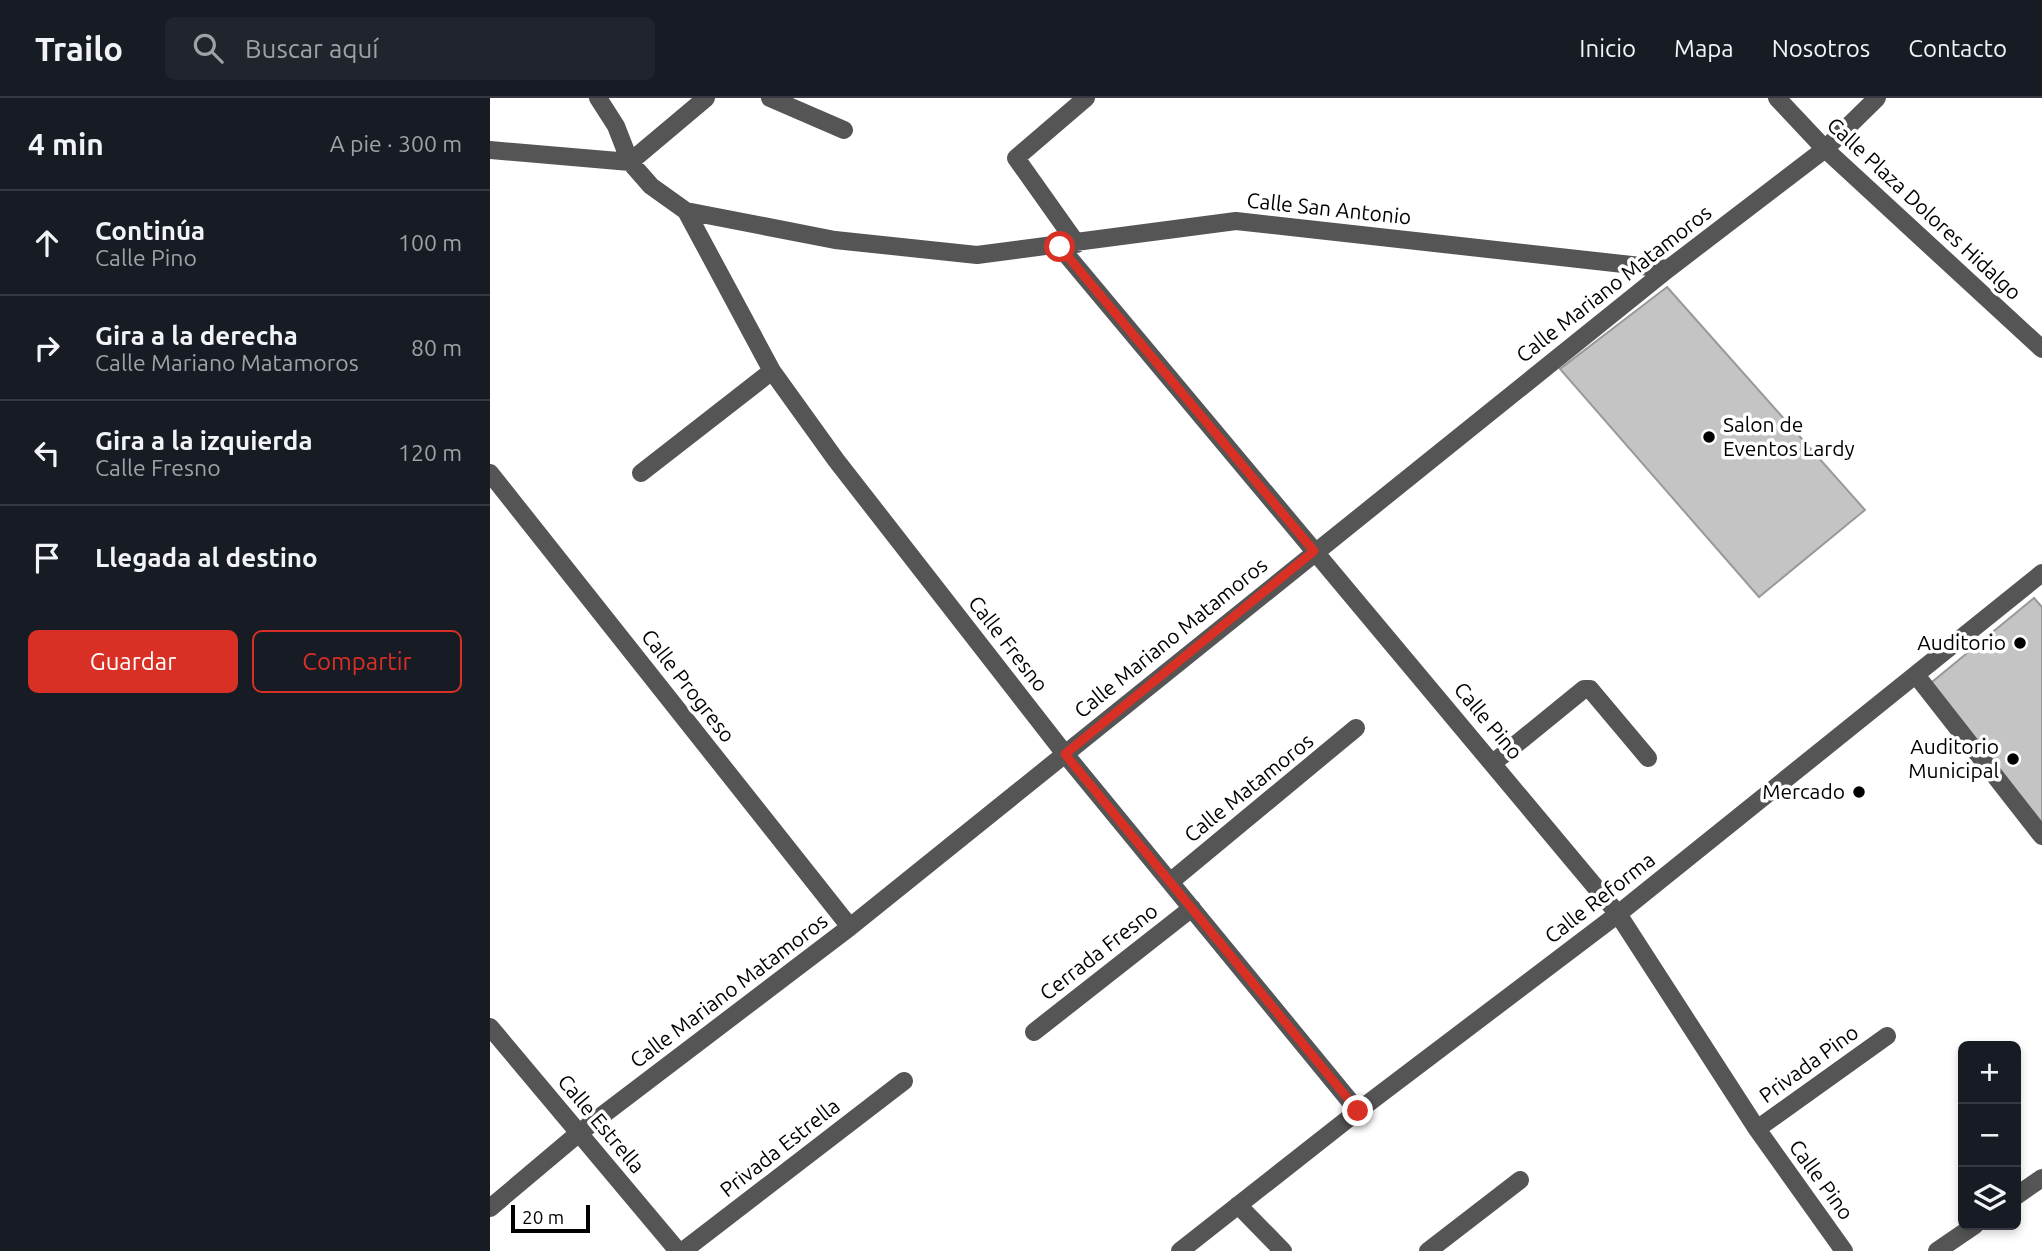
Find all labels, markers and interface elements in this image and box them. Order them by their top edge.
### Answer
search box [165,17,655,80]
icon: search [189,29,227,67]
text: Trailo [35,30,123,67]
text: Buscar aquí [245,34,379,63]
text: Inicio [1579,35,1636,62]
text: Mapa [1674,35,1734,62]
text: Nosotros [1772,35,1870,62]
text: Contacto [1908,35,2007,62]
street label: Calle Plaza Dolores Hidalgo [1823,112,2027,304]
text: 4 min [28,127,104,161]
text: A pie · 300 m [330,131,462,156]
street label: Calle San Antonio [1246,187,1413,229]
street label: Calle Mariano Matamoros [1511,200,1716,367]
text: Continúa [95,216,205,245]
icon: ahead [28,224,66,262]
text: 100 m [398,230,462,255]
route start [1044,231,1075,262]
text: Calle Pino [95,245,197,270]
text: Gira a la derecha [95,321,298,350]
icon: right [28,329,66,367]
text: 80 m [411,335,462,360]
text: Calle Mariano Matamoros [95,350,359,375]
place label: Salon de Eventos Lardy [1723,412,1855,460]
text: Gira a la izquierda [95,426,313,455]
marker: Salon de Eventos Lardy [1701,429,1717,445]
icon: left [28,434,66,472]
text: 120 m [398,440,462,465]
text: Calle Fresno [95,455,221,480]
icon: arrive [28,539,66,577]
text: Llegada al destino [95,543,318,572]
street label: Calle Mariano Matamoros [1069,552,1272,722]
street label: Calle Fresno [964,591,1054,696]
street label: Calle Progreso [637,624,740,747]
button: Guardar [28,630,238,693]
button: Compartir [252,630,462,693]
place label: Auditorio [1917,630,2006,654]
marker: Auditorio [2012,635,2028,651]
street label: Calle Pino [1450,677,1528,764]
street label: Calle Matamoros [1179,728,1318,847]
place label: Auditorio Municipal [1908,734,1999,782]
marker: Auditorio Municipal [2005,751,2021,767]
place label: Mercado [1762,779,1845,803]
marker: Mercado [1851,784,1867,800]
street label: Calle Reforma [1540,847,1659,948]
street label: Cerrada Fresno [1035,898,1162,1005]
street label: Calle Mariano Matamoros [625,908,832,1072]
street label: Privada Pino [1754,1019,1863,1107]
map controls [1958,1041,2021,1230]
button: + [1958,1041,2021,1104]
street label: Calle Estrella [553,1069,650,1178]
street label: Privada Estrella [715,1093,844,1201]
route end [1342,1095,1373,1126]
button: − [1958,1104,2021,1167]
street label: Calle Pino [1785,1135,1859,1224]
button: layers [1958,1167,2021,1230]
scale bar [511,1202,590,1234]
text: 20 m [522,1206,564,1228]

